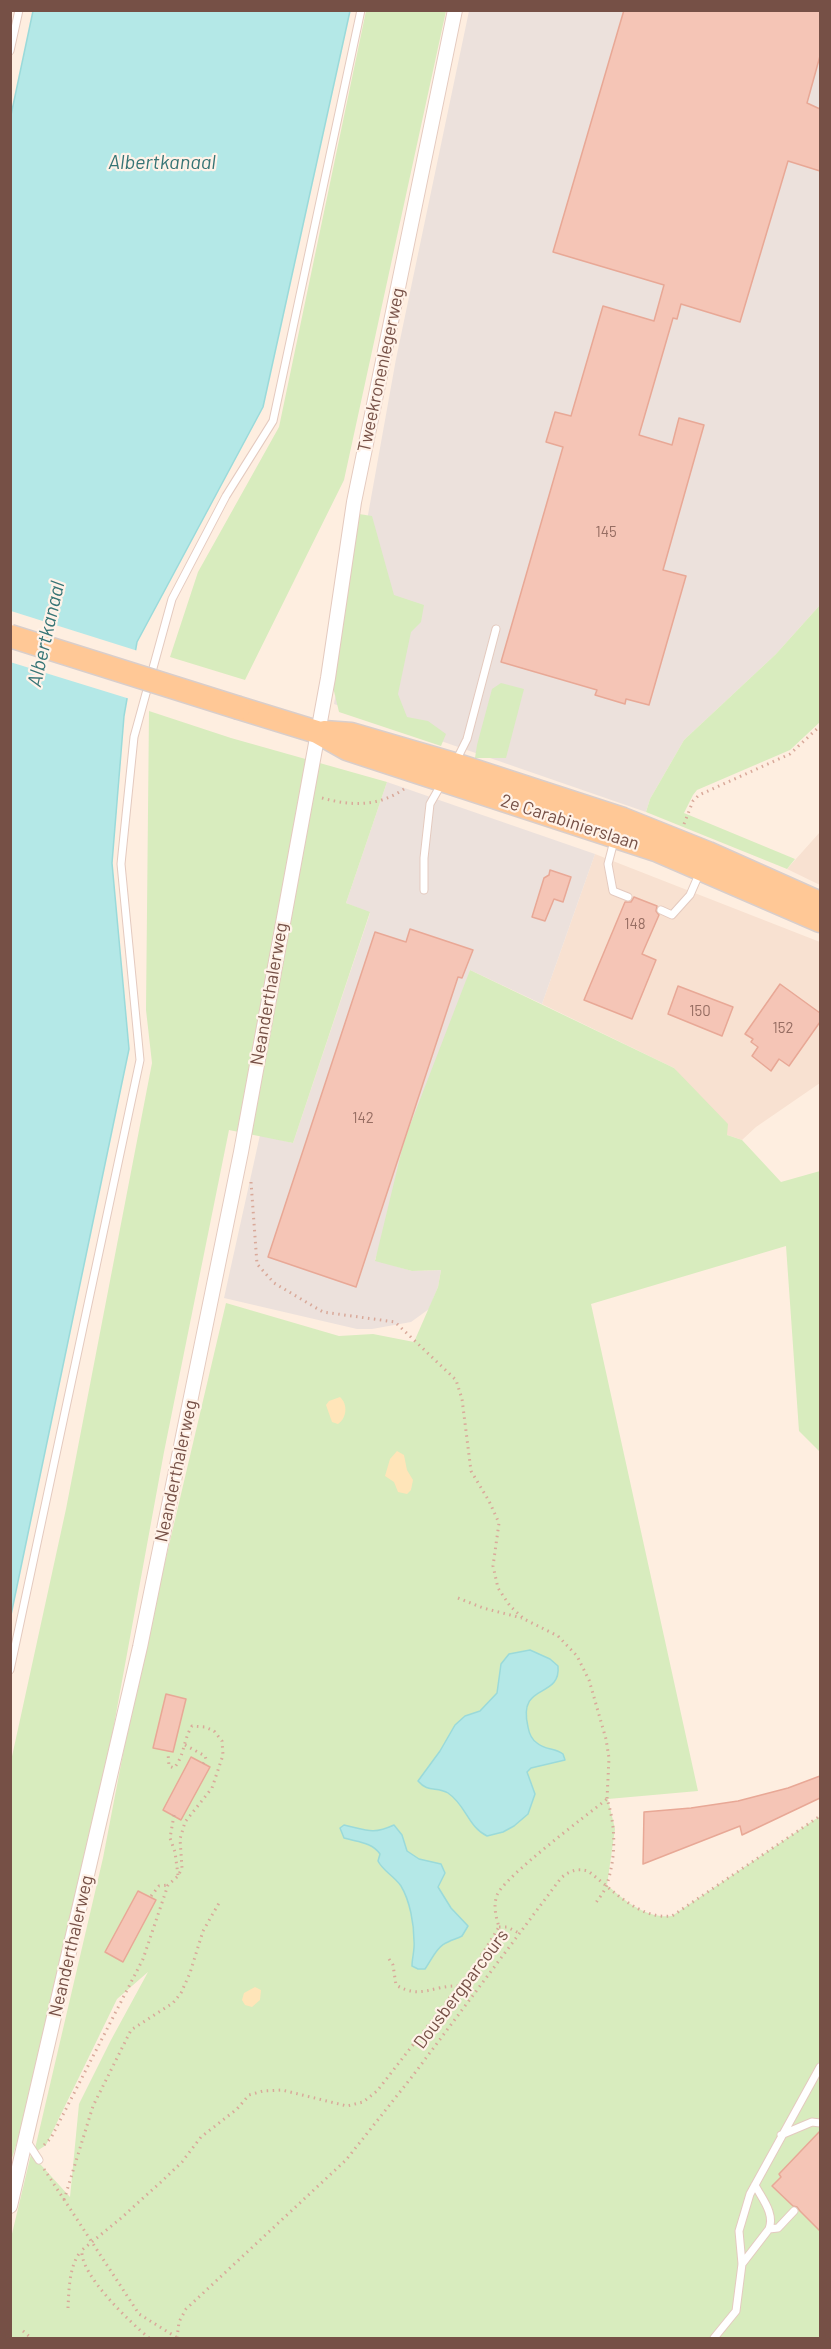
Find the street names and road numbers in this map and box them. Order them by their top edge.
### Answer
street label: Tweekronenlegerweg [353,286,409,454]
street label: 2e Carabinierslaan [498,789,642,855]
street label: Neanderthalerweg [246,921,292,1067]
street label: Neanderthalerweg [150,1398,202,1544]
street label: Neanderthalerweg [44,1873,98,2019]
street label: Dousbergparcours [409,1925,513,2053]

